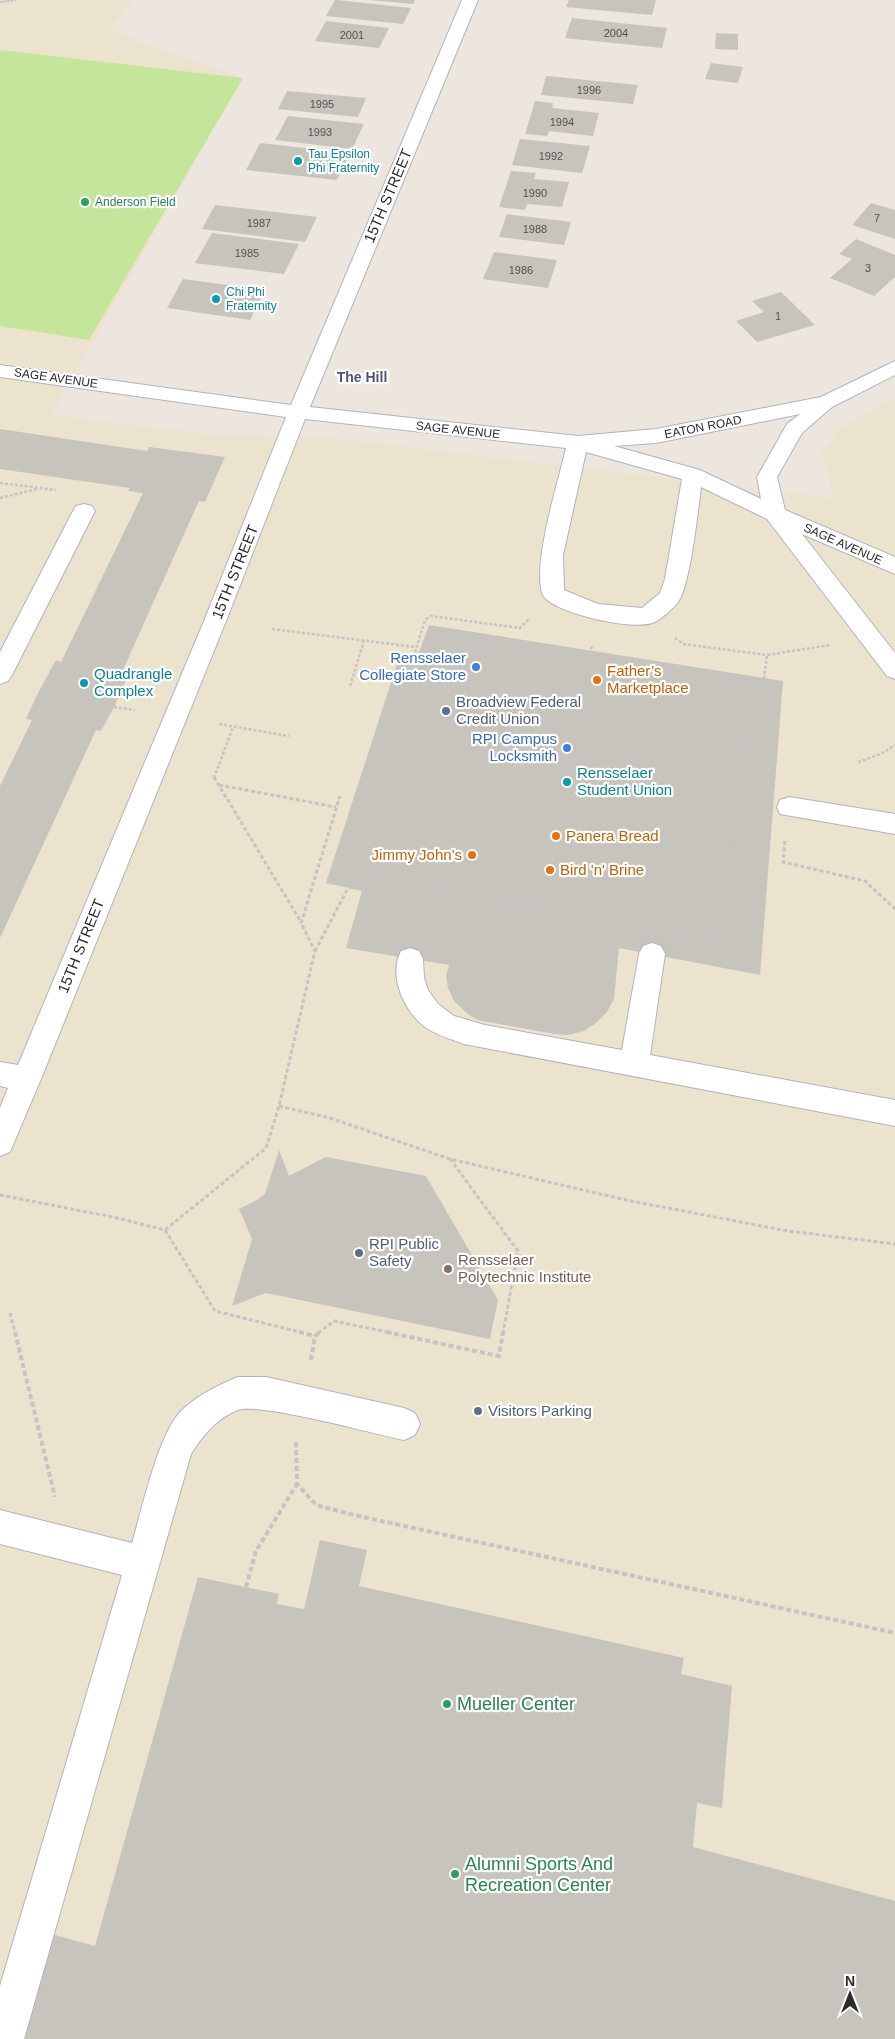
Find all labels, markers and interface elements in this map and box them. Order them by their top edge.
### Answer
house number: 2004 [604,27,628,39]
house number: 2001 [340,29,364,41]
house number: 1996 [577,84,601,96]
house number: 1995 [310,98,334,110]
house number: 1994 [550,116,574,128]
house number: 1993 [308,126,332,138]
street label: 15TH STREET [360,146,415,245]
place label: Tau Epsilon Phi Fraternity [308,147,379,175]
house number: 1992 [539,150,563,162]
marker: Tau Epsilon Phi Fraternity [292,155,304,167]
house number: 1990 [523,187,547,199]
place label: Anderson Field [95,195,176,209]
marker: Anderson Field [79,196,91,208]
house number: 7 [874,212,880,224]
house number: 1987 [247,217,271,229]
house number: 1988 [523,223,547,235]
house number: 1985 [235,247,259,259]
house number: 3 [865,262,871,274]
house number: 1986 [509,264,533,276]
place label: Chi Phi Fraternity [226,285,277,313]
marker: Chi Phi Fraternity [210,293,222,305]
house number: 1 [775,310,781,322]
street label: SAGE AVENUE [13,365,99,391]
district label: The Hill [337,369,387,385]
street label: EATON ROAD [663,413,743,441]
street label: SAGE AVENUE [415,419,501,441]
street label: SAGE AVENUE [802,520,884,568]
street label: 15TH STREET [208,522,261,621]
place label: Rensselaer Collegiate Store [359,649,466,683]
marker: Rensselaer Collegiate Store [470,661,482,673]
place label: Father’s Marketplace [607,662,689,696]
place label: Quadrangle Complex [94,665,172,699]
marker: Father’s Marketplace [591,674,603,686]
marker: Quadrangle Complex [78,677,90,689]
place label: Broadview Federal Credit Union [456,693,581,727]
marker: Broadview Federal Credit Union [440,705,452,717]
place label: RPI Campus Locksmith [472,730,557,764]
marker: RPI Campus Locksmith [561,742,573,754]
place label: Rensselaer Student Union [577,764,672,798]
marker: Rensselaer Student Union [561,776,573,788]
place label: Panera Bread [566,827,659,844]
marker: Panera Bread [550,830,562,842]
place label: Jimmy John's [372,846,462,863]
marker: Jimmy John's [466,849,478,861]
place label: Bird 'n' Brine [560,861,644,878]
marker: Bird 'n' Brine [544,864,556,876]
street label: 15TH STREET [54,896,107,995]
place label: RPI Public Safety [369,1235,440,1269]
marker: RPI Public Safety [353,1247,365,1259]
place label: Rensselaer Polytechnic Institute [458,1251,591,1285]
marker: Rensselaer Polytechnic Institute [442,1263,454,1275]
place label: Visitors Parking [488,1402,592,1419]
marker: Visitors Parking [472,1405,484,1417]
place label: Mueller Center [457,1694,575,1714]
marker: Mueller Center [441,1698,453,1710]
place label: Alumni Sports And Recreation Center [465,1854,613,1895]
marker: Alumni Sports And Recreation Center [449,1868,461,1880]
north arrow [825,1969,875,2019]
text: N [845,1973,855,1989]

